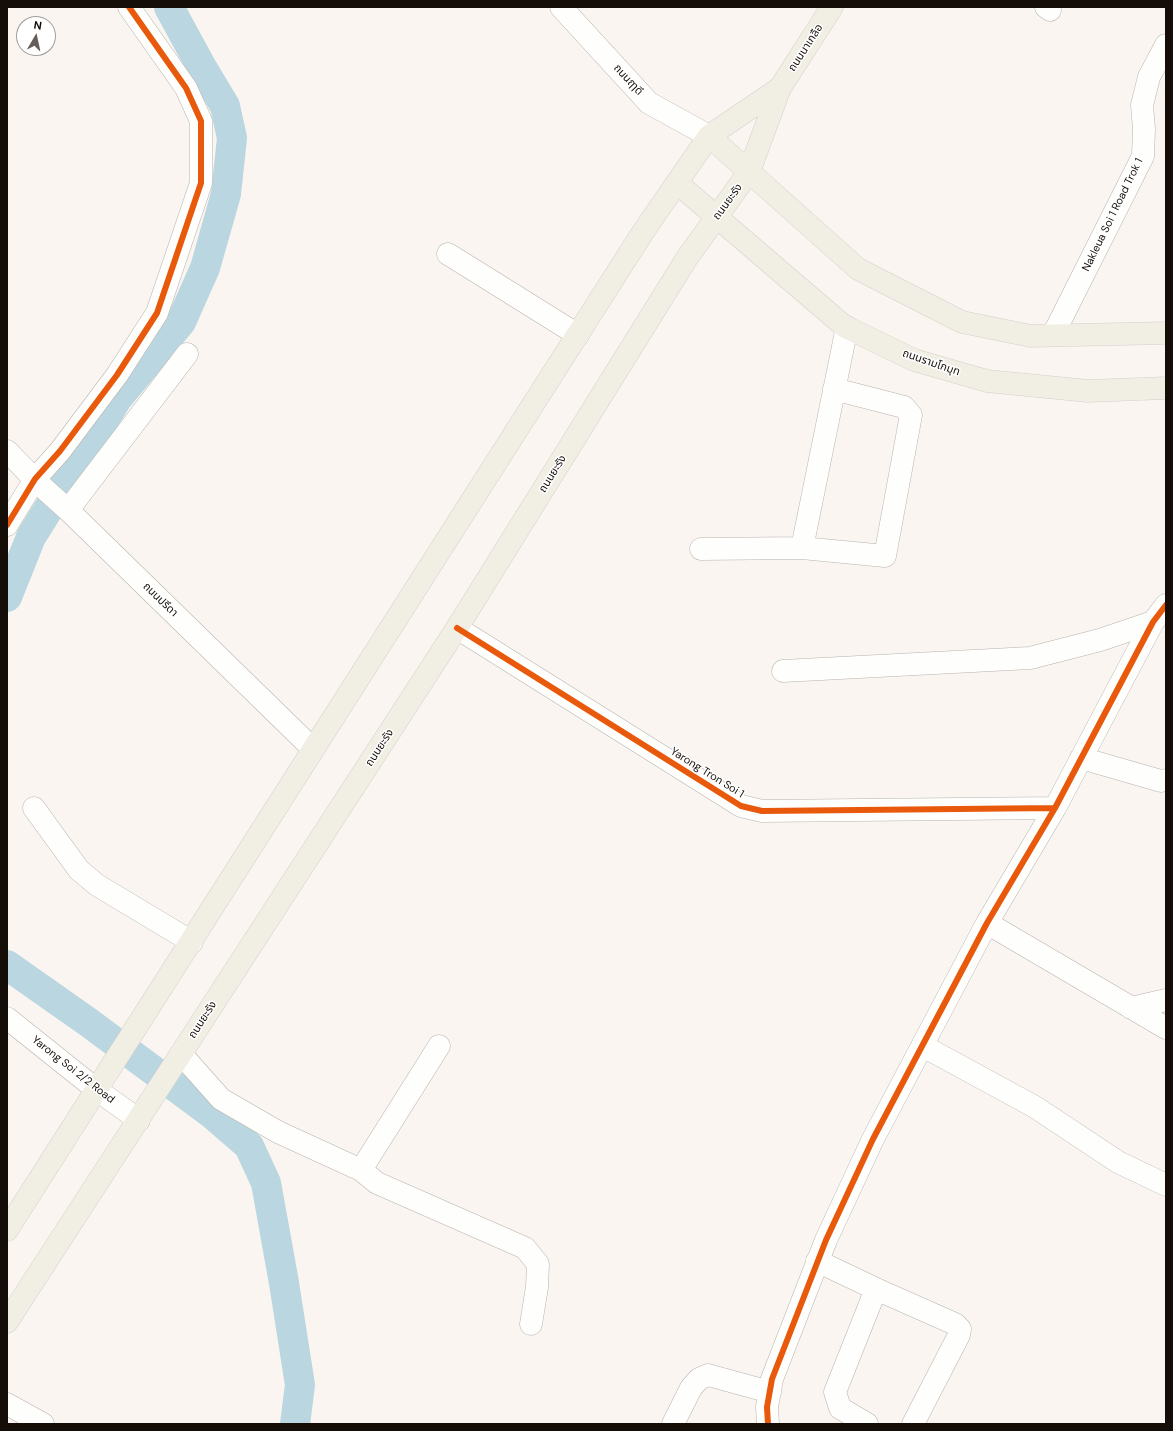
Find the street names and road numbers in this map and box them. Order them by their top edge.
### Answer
street label: ถนนนาเกลือ [786,22,826,74]
street label: ถนนฤๅดี [610,62,646,98]
street label: Nakleua Soi 1 Road Trok 1 [1080,156,1146,274]
street label: ถนนยะรัง [710,181,746,223]
street label: ถนนรามโกมุท [900,347,962,379]
street label: ถนนยะรัง [536,453,570,495]
street label: ถนนปรีดา [140,580,180,620]
street label: ถนนยะรัง [363,727,397,769]
street label: Yarong Tron Soi 1 [668,745,746,801]
street label: ถนนยะรัง [186,999,220,1041]
street label: Yarong Soi 2/2 Road [29,1034,117,1106]

